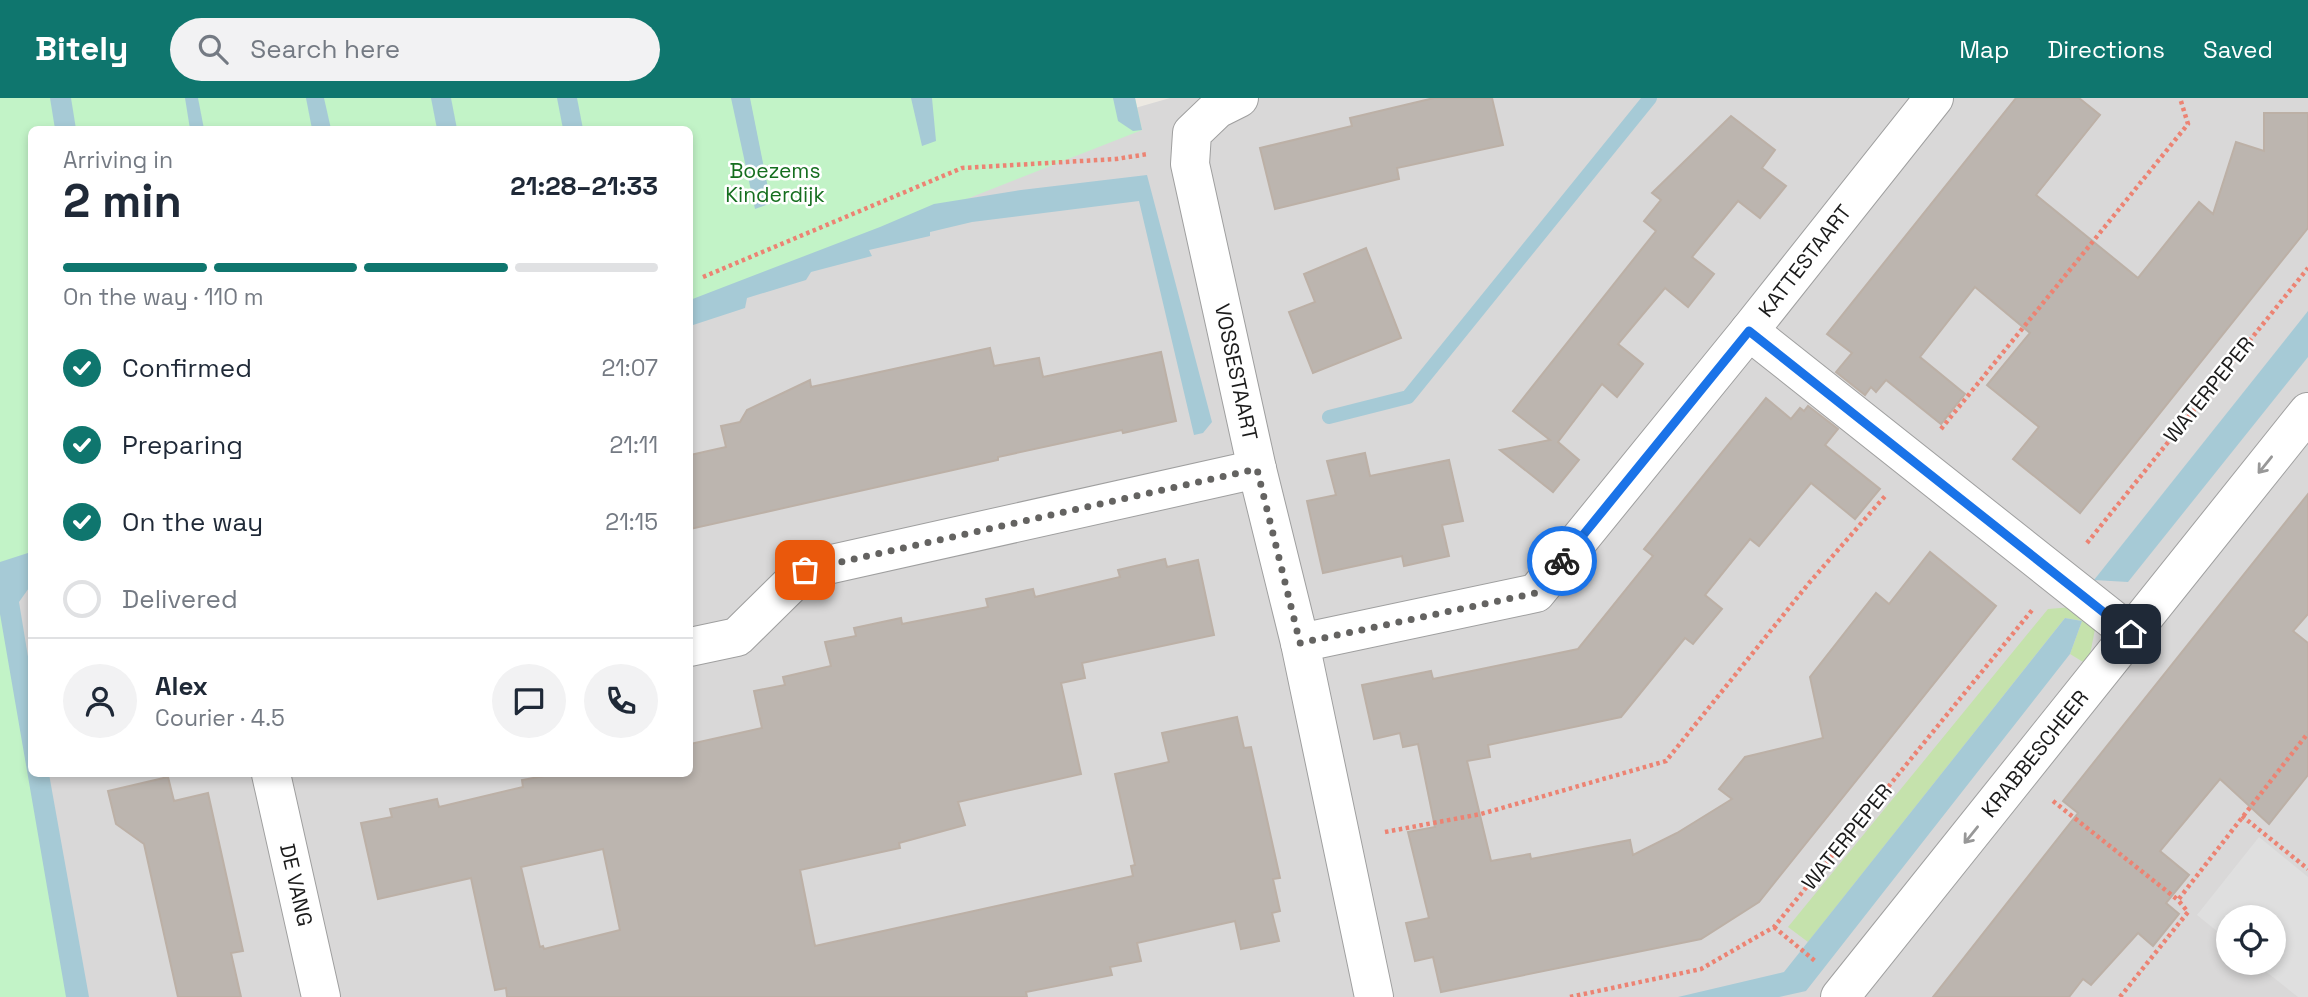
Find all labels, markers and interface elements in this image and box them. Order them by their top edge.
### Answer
search box [170,18,660,81]
text: Bitely [35,28,128,70]
icon: search [194,30,232,68]
text: Search here [250,32,400,66]
text: Map [1959,34,2009,65]
text: Directions [2047,34,2165,65]
text: Saved [2203,34,2273,65]
text: Arriving in [63,145,173,175]
park label: Boezems Kinderdijk [725,157,825,208]
text: 21:28–21:33 [510,169,658,203]
text: 2 min [63,172,182,230]
street label: KATTESTAART [1752,199,1857,323]
text: On the way · 110 m [63,282,264,312]
street label: VOSSESTAART [1209,301,1264,443]
street label: WATERPEPER [2158,331,2260,448]
icon: check [63,349,101,387]
text: Confirmed [122,351,252,385]
text: 21:07 [601,353,658,383]
icon: check [63,426,101,464]
text: Preparing [122,428,243,462]
text: 21:11 [609,430,658,460]
one-way arrow [2258,456,2273,474]
icon: check [63,503,101,541]
text: On the way [122,505,263,539]
text: 21:15 [605,507,658,537]
courier [1527,526,1597,596]
pin [775,540,835,600]
icon: bike [1543,542,1581,580]
icon: bag [786,551,824,589]
text: Delivered [122,582,238,616]
pin [2101,604,2161,664]
icon: home [2112,615,2150,653]
button: person [63,664,137,738]
button: chat [492,664,566,738]
button: phone [584,664,658,738]
text: Alex [155,669,208,703]
street label: KRABBESCHEER [1975,685,2094,823]
text: Courier · 4.5 [155,703,285,733]
street label: WATERPEPER [1796,778,1898,895]
one-way arrow [1963,825,1978,843]
street label: DE VANG [274,841,319,929]
map controls [2216,905,2286,975]
button: locate [2216,905,2286,975]

